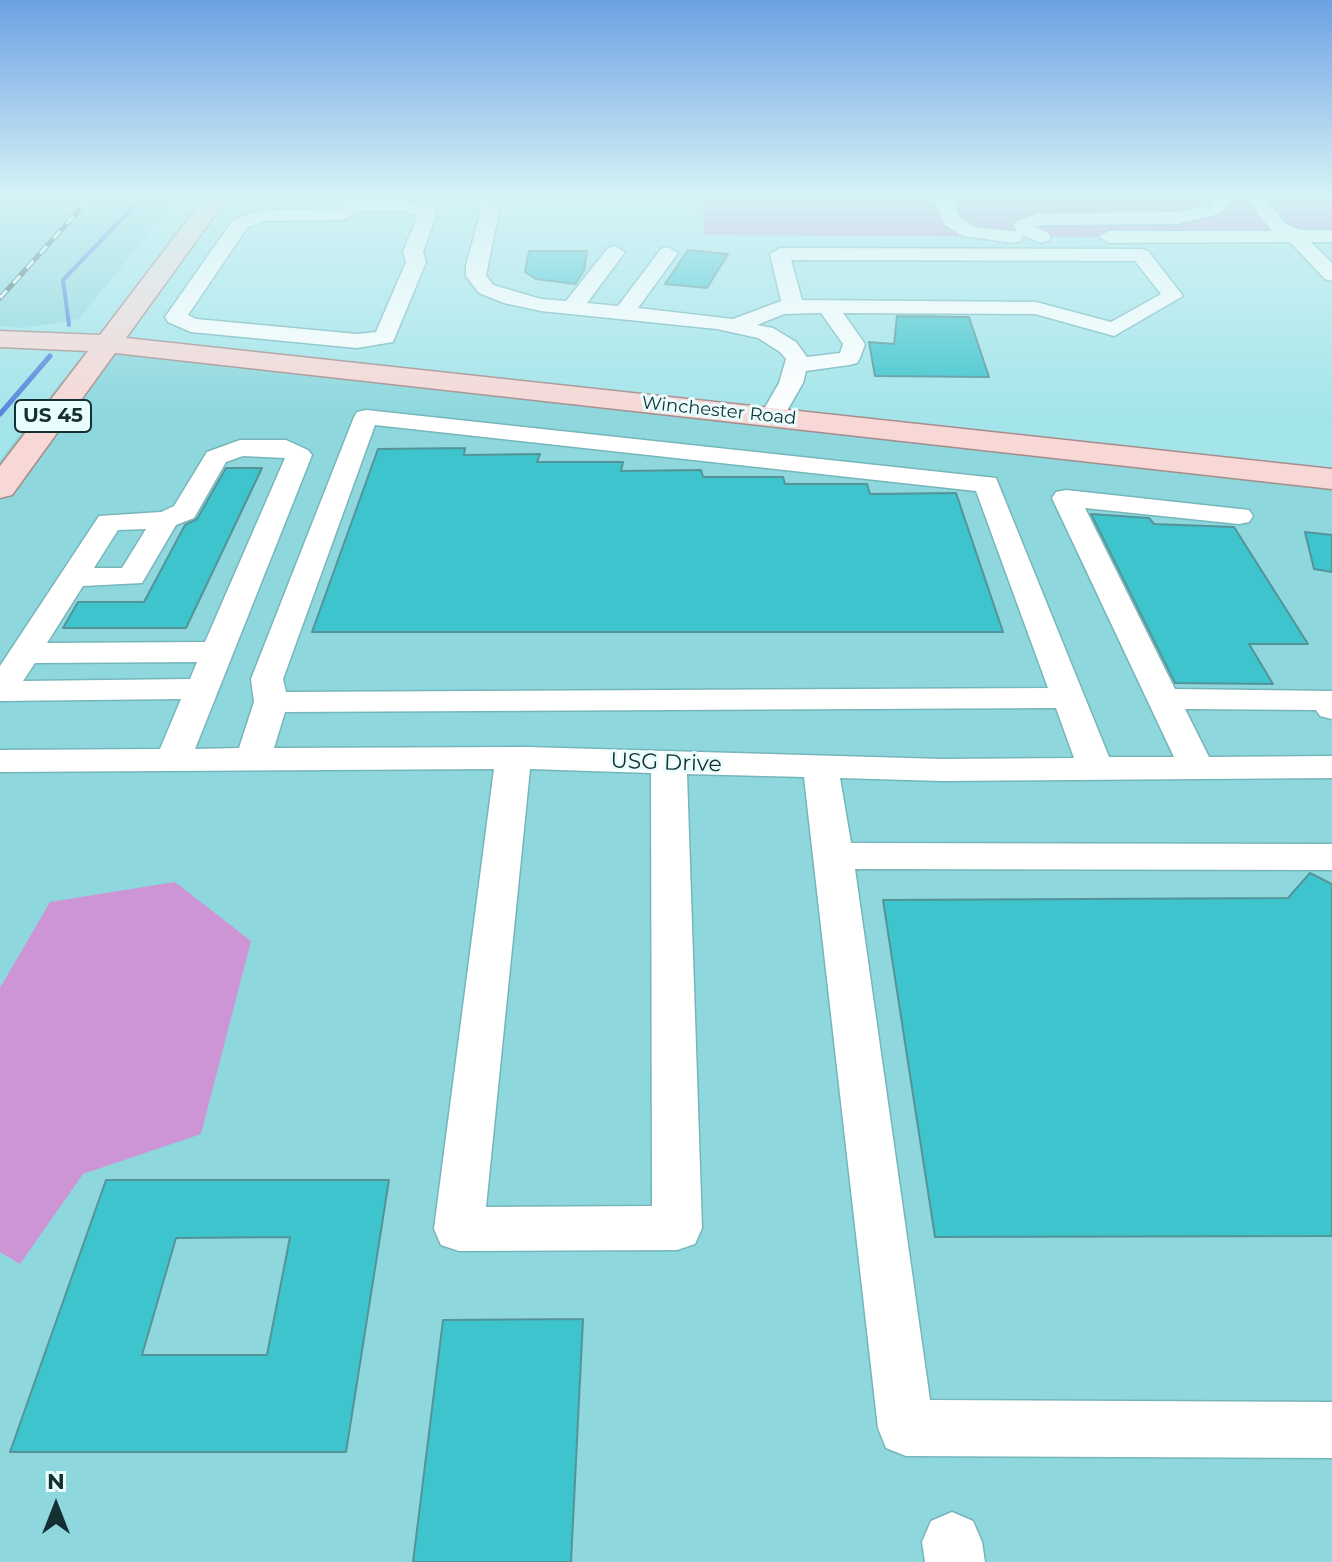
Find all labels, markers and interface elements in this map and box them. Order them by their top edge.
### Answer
street label: Winchester Road [641,392,797,430]
road number: US 45 [15,400,91,432]
street label: USG Drive [610,748,722,778]
north arrow [16,1466,96,1546]
text: N [47,1468,65,1495]

